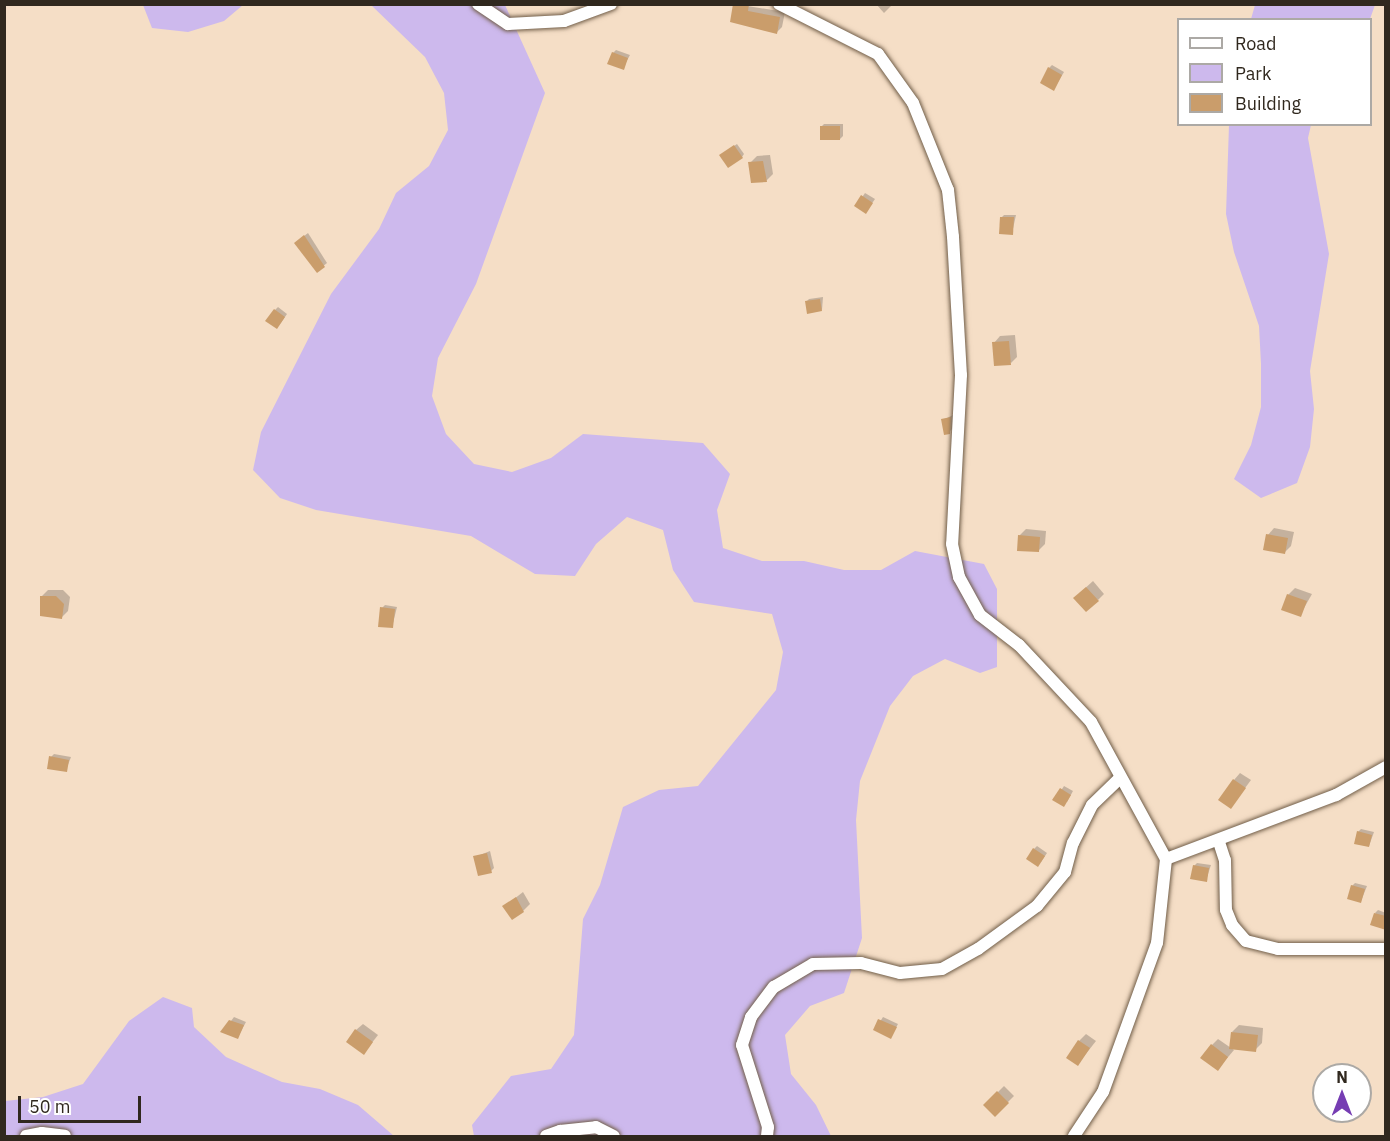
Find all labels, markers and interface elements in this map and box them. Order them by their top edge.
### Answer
legend [1177,18,1372,126]
text: Road [1235,32,1276,55]
text: Park [1235,62,1271,85]
text: Building [1235,92,1301,115]
north arrow [1312,1063,1372,1123]
text: N [1336,1067,1348,1087]
scale bar [21,1084,144,1122]
text: 50 m [29,1095,71,1118]

